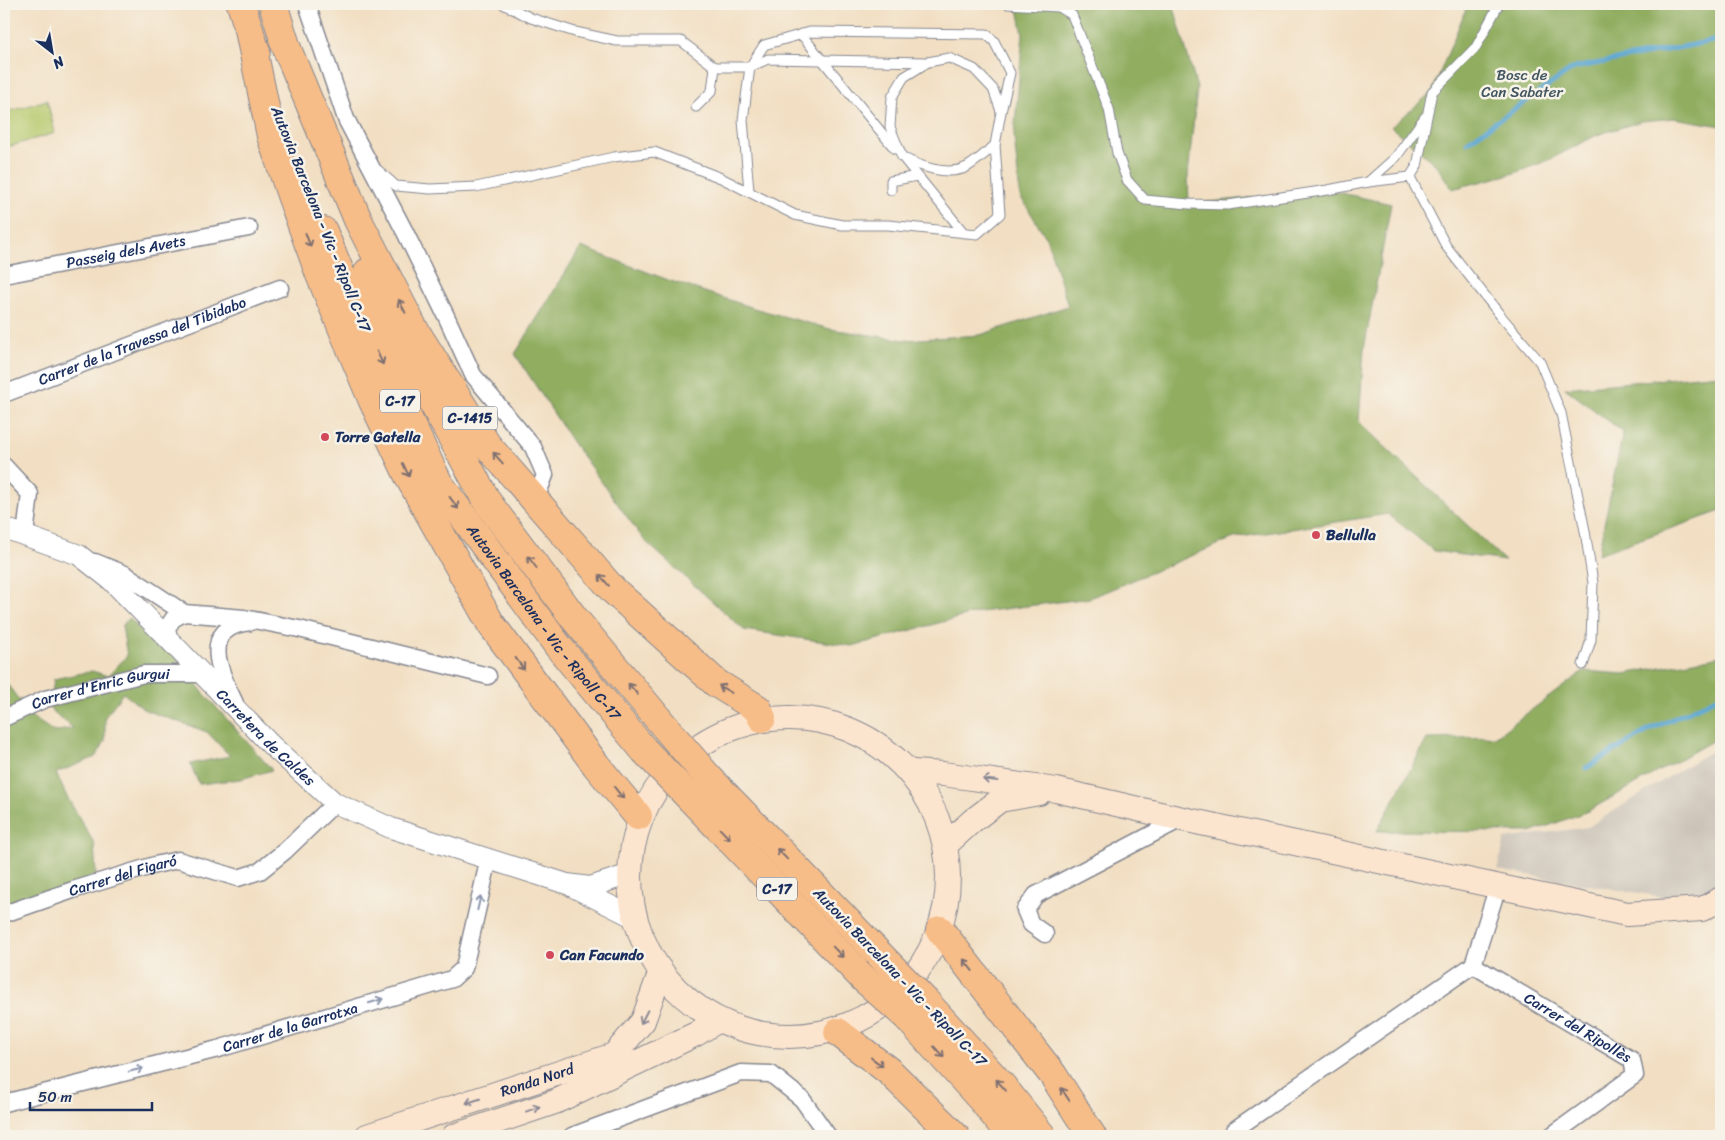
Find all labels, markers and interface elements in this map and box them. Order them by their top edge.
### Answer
north arrow [28,28,78,78]
text: N [48,49,70,76]
park label: Bosc de Can Sabater [1481,62,1563,105]
street label: Autovia Barcelona - Vic - Ripoll C-17 [263,101,379,337]
street label: Passeig dels Avets [64,227,188,276]
one-way arrow [304,232,313,248]
street label: Carrer de la Travessa del Tibidabo [34,289,250,393]
one-way arrow [397,298,407,313]
one-way arrow [376,350,385,365]
road number: C-17 [380,390,420,412]
road number: C-1415 [442,406,498,429]
place label: Torre Gatella [335,424,421,450]
marker: Torre Gatella [319,431,331,443]
one-way arrow [492,451,504,464]
one-way arrow [401,462,411,477]
one-way arrow [448,496,459,509]
street label: Autovia Barcelona - Vic - Ripoll C-17 [459,518,629,728]
place label: Bellulla [1326,522,1376,548]
marker: Bellulla [1310,529,1322,541]
one-way arrow [527,555,537,569]
one-way arrow [599,574,610,587]
one-way arrow [515,657,525,671]
street label: Carrer d'Enric Gurgui [27,661,171,717]
street label: Carretera de Caldes [210,682,322,793]
one-way arrow [628,683,639,696]
one-way arrow [718,683,732,693]
one-way arrow [983,775,999,785]
one-way arrow [613,786,624,799]
one-way arrow [719,828,731,841]
street label: Carrer del Figaró [66,848,180,904]
one-way arrow [777,849,789,861]
road number: C-17 [757,878,797,901]
street label: Autovia Barcelona - Vic - Ripoll C-17 [806,880,994,1074]
one-way arrow [475,895,484,911]
place label: Can Facundo [559,942,644,968]
one-way arrow [831,945,843,957]
marker: Can Facundo [544,949,556,961]
one-way arrow [962,959,973,972]
street label: Carrer del Ripollès [1519,985,1637,1070]
street label: Carrer de la Garrotxa [219,995,361,1060]
one-way arrow [368,996,384,1006]
one-way arrow [639,1009,649,1024]
one-way arrow [933,1045,945,1058]
street label: Ronda Nord [497,1056,578,1104]
one-way arrow [870,1057,884,1067]
one-way arrow [127,1065,143,1074]
one-way arrow [995,1078,1007,1091]
scale bar [30,1080,152,1112]
text: 50 m [38,1084,73,1110]
one-way arrow [1060,1088,1070,1102]
one-way arrow [466,1097,481,1106]
one-way arrow [525,1104,541,1113]

